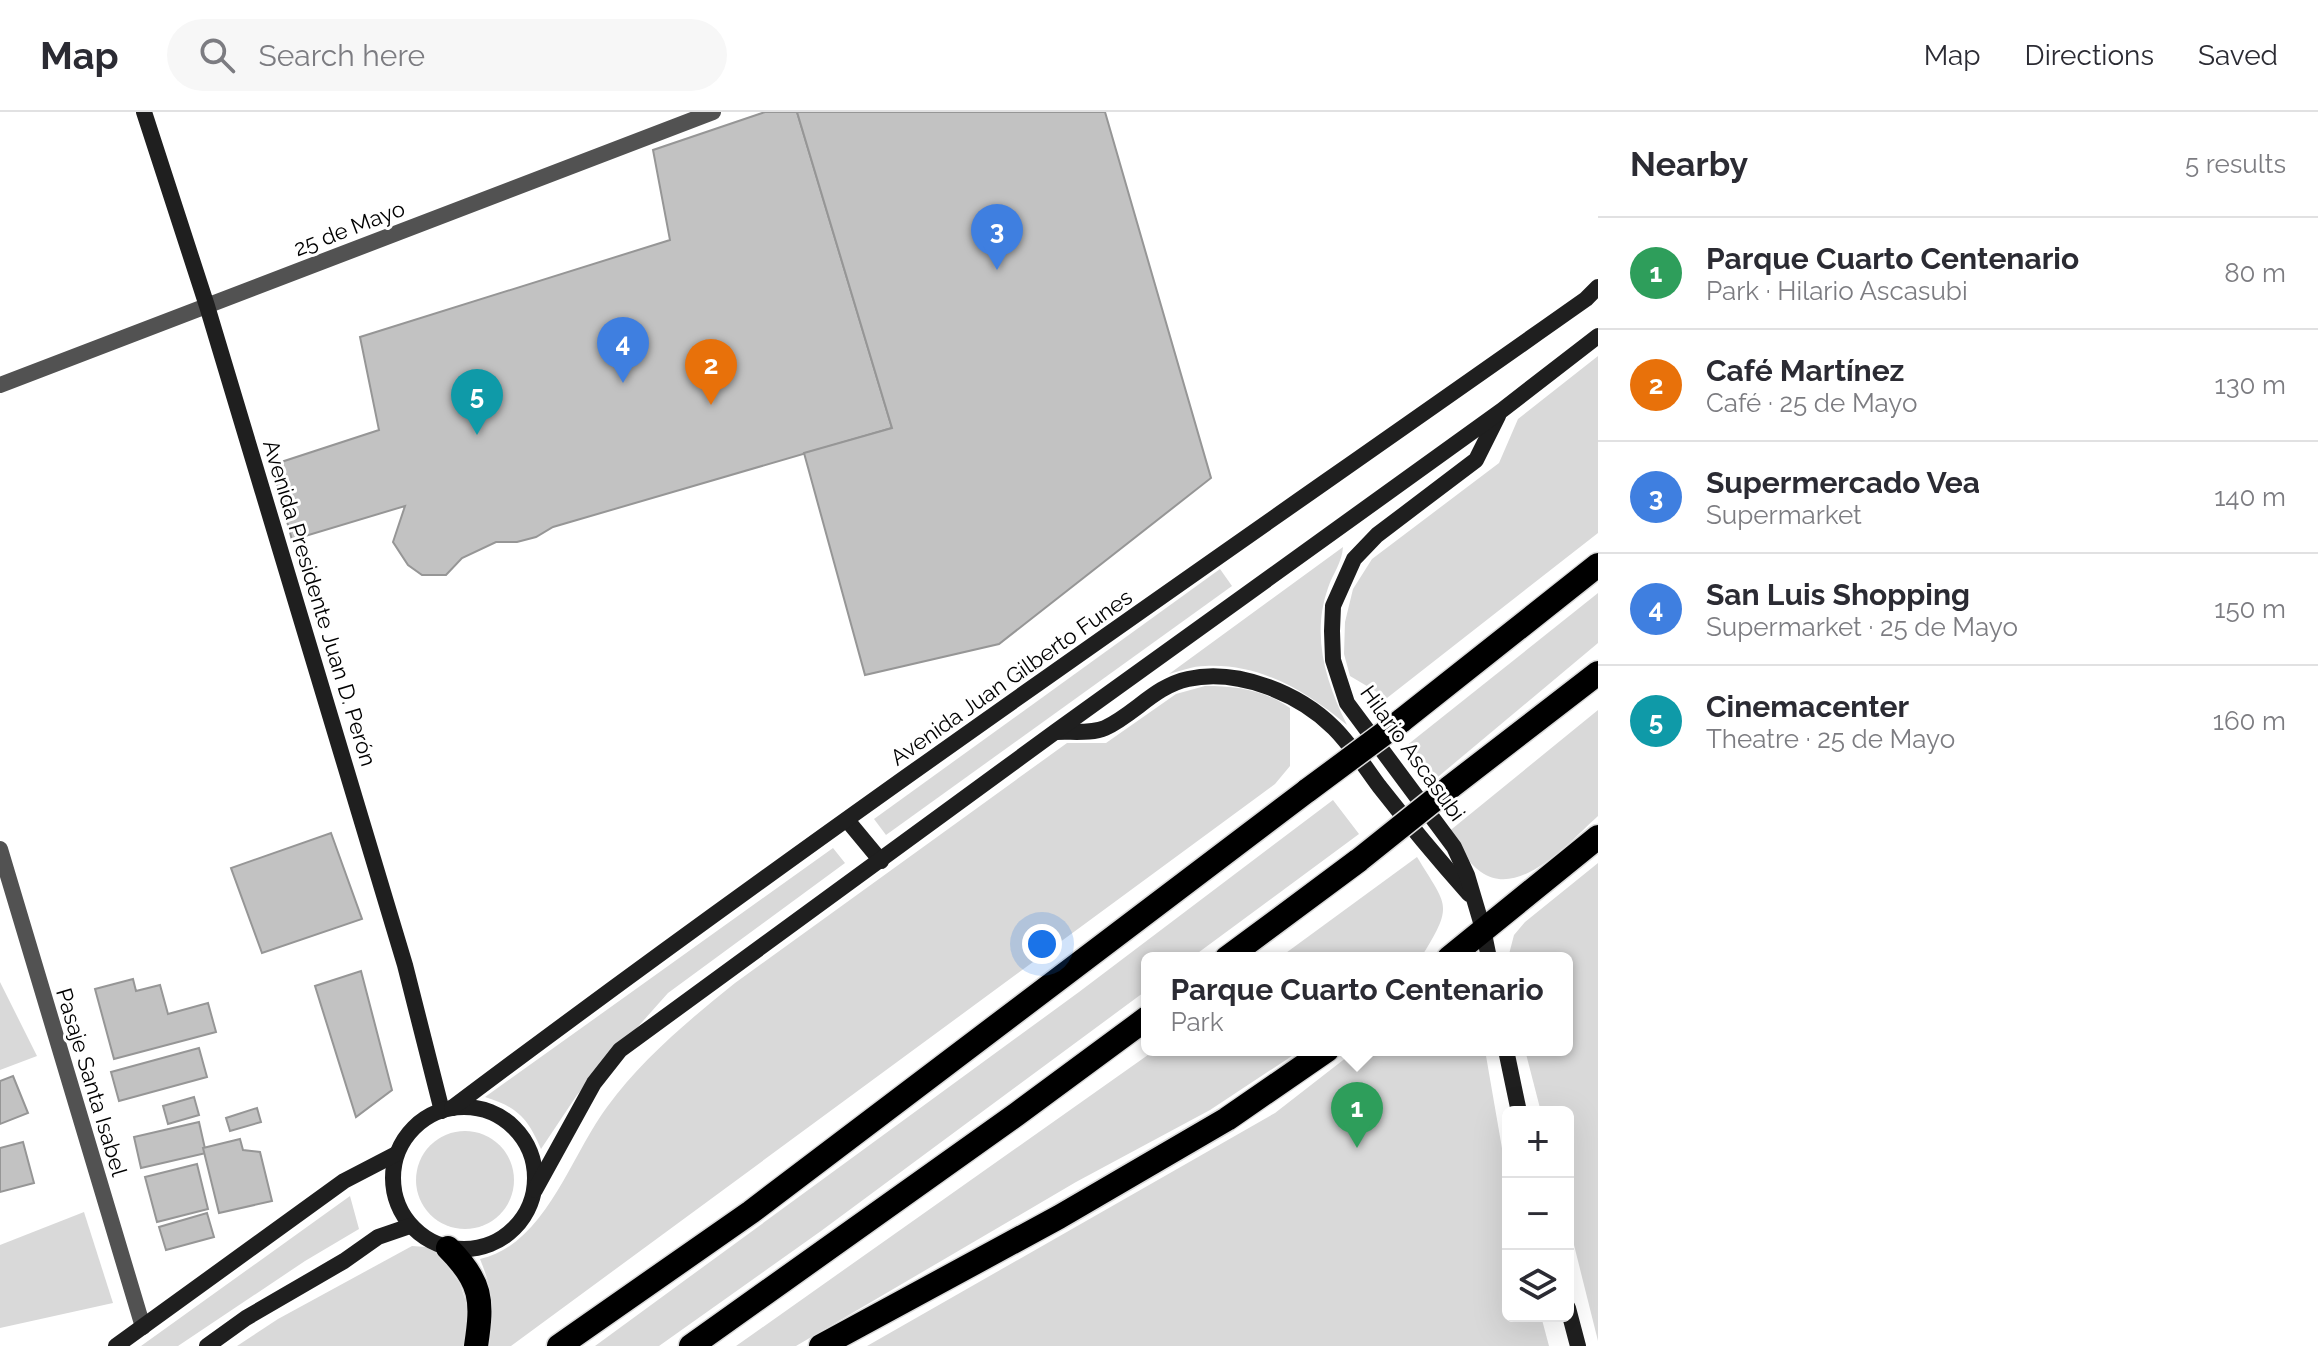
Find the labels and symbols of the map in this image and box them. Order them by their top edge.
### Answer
street label: 25 de Mayo [290,195,408,261]
pin: 3 [971,204,1023,270]
pin: 4 [597,317,649,383]
pin: 2 [685,339,737,405]
pin: 5 [451,369,503,435]
street label: Avenida Presidente Juan D. Perón [258,437,382,769]
street label: Avenida Juan Gilberto Funes [885,583,1137,771]
street label: Hilario Ascasubi [1355,680,1471,826]
your location [1022,924,1062,964]
street label: Pasaje Santa Isabel [51,985,133,1179]
pin: 1 [1331,1082,1383,1148]

